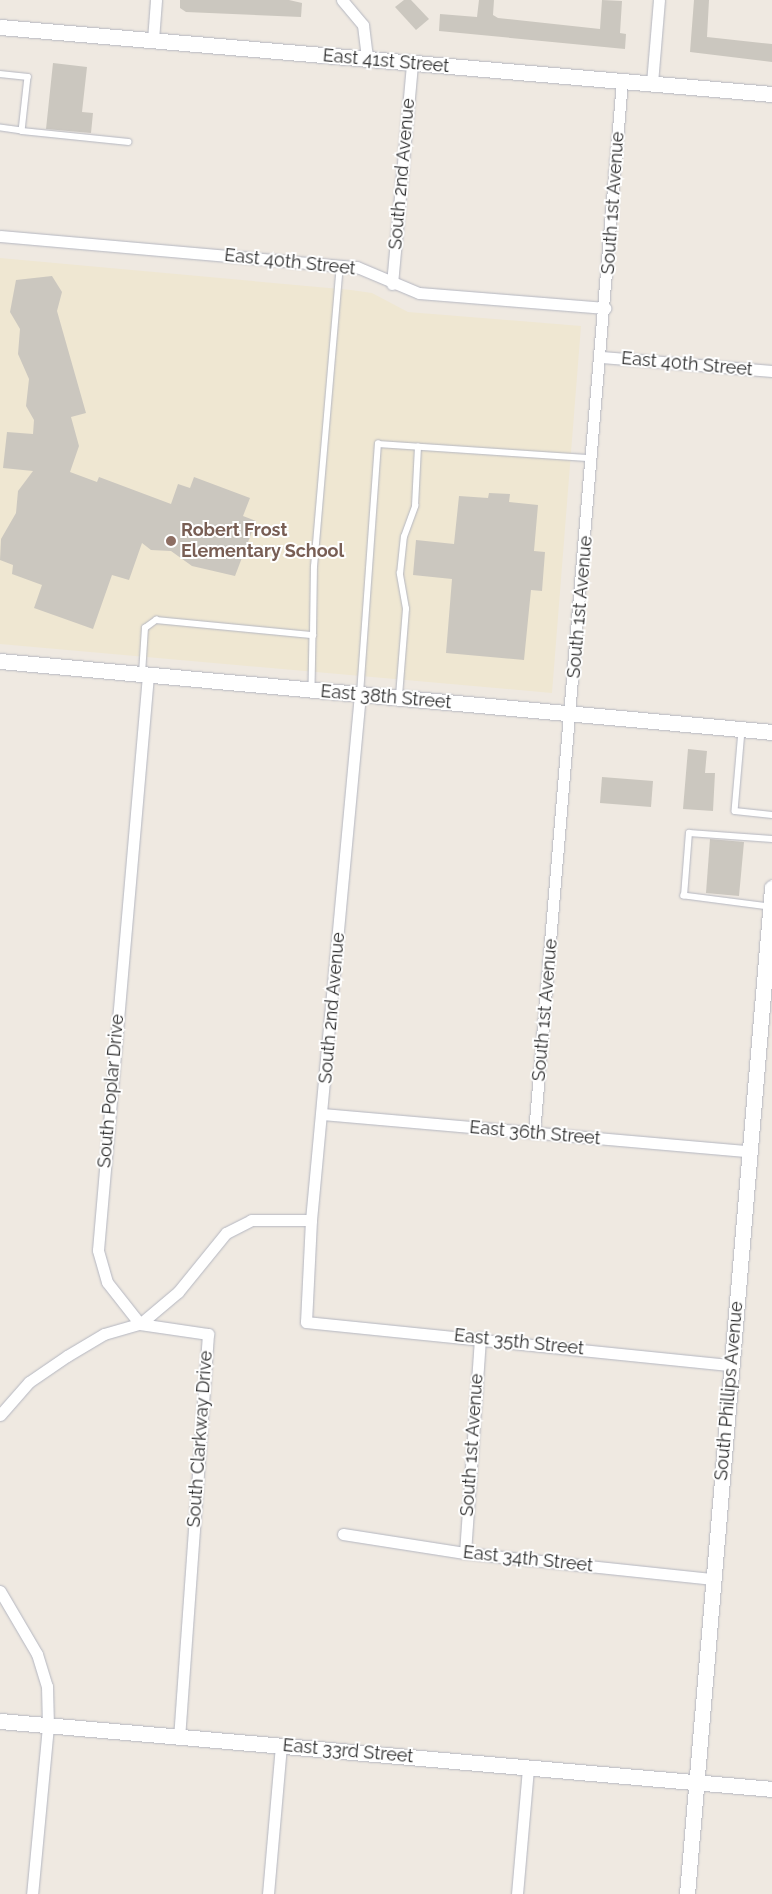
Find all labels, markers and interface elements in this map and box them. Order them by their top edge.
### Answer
street label: East 41st Street [322,45,450,77]
street label: South 2nd Avenue [385,97,419,251]
street label: South 1st Avenue [597,131,629,275]
street label: East 40th Street [223,244,357,280]
street label: East 40th Street [620,347,754,381]
place label: Robert Frost Elementary School [181,520,345,562]
marker: Robert Frost Elementary School [165,535,177,547]
street label: South 1st Avenue [563,535,597,679]
street label: East 38th Street [320,681,452,713]
street label: South 2nd Avenue [315,931,349,1085]
street label: South 1st Avenue [528,938,562,1082]
street label: South Poplar Drive [93,1013,129,1169]
street label: East 36th Street [469,1117,601,1149]
street label: South Phillips Avenue [710,1300,748,1482]
street label: East 35th Street [453,1324,585,1360]
street label: South Clarkway Drive [183,1350,217,1528]
street label: South 1st Avenue [456,1373,488,1517]
street label: East 34th Street [462,1541,594,1577]
street label: East 33rd Street [282,1735,414,1767]

